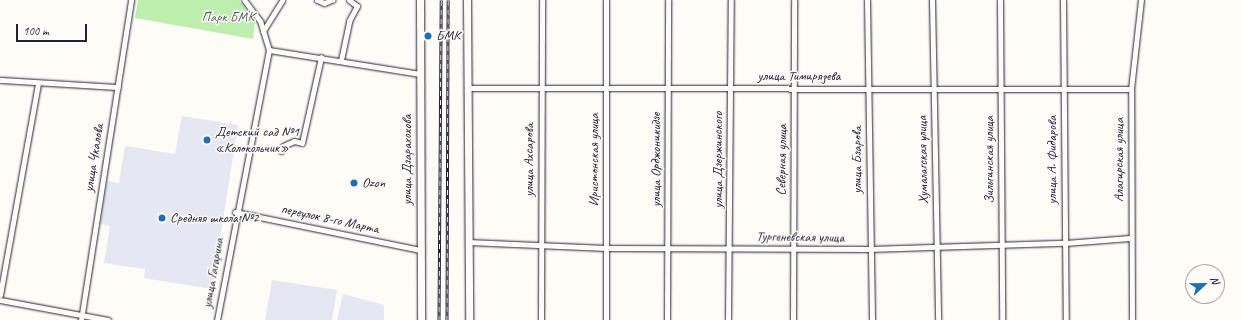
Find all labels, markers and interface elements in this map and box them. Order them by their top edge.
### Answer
park label: Парк БМК [202,9,254,25]
scale bar [18,16,89,42]
text: 100 m [23,23,49,39]
place label: БМК [436,28,460,44]
marker: БМК [423,31,433,41]
street label: улица Тимирязева [758,68,840,84]
street label: улица Дзержинского [710,112,726,208]
street label: Иристонская улица [586,113,602,207]
street label: улица Орджоникидзе [648,113,664,207]
street label: улица Дзарахохова [399,115,415,205]
street label: Хумалагская улица [914,115,932,205]
street label: Зильгинская улица [981,116,997,204]
street label: улица А. Фидарова [1044,116,1060,204]
street label: Алагирская улица [1111,118,1127,202]
street label: улица Чкалова [80,123,108,193]
street label: улица Ахсарова [521,123,537,197]
place label: Детский сад №1 «Колокольчик» [215,124,299,156]
street label: Северная улица [773,124,791,196]
street label: улица Бзарова [849,126,865,194]
marker: Детский сад №1 «Колокольчик» [202,135,212,145]
place label: Ozon [362,175,385,191]
marker: Ozon [349,178,359,188]
street label: переулок 8-го Марта [279,200,381,238]
place label: Средняя школа №2 [170,210,259,226]
marker: Средняя школа №2 [157,213,167,223]
street label: Тургеневская улица [755,228,845,246]
street label: улица Гагарина [199,236,227,310]
north arrow [1185,264,1225,304]
text: N [1207,274,1223,286]

